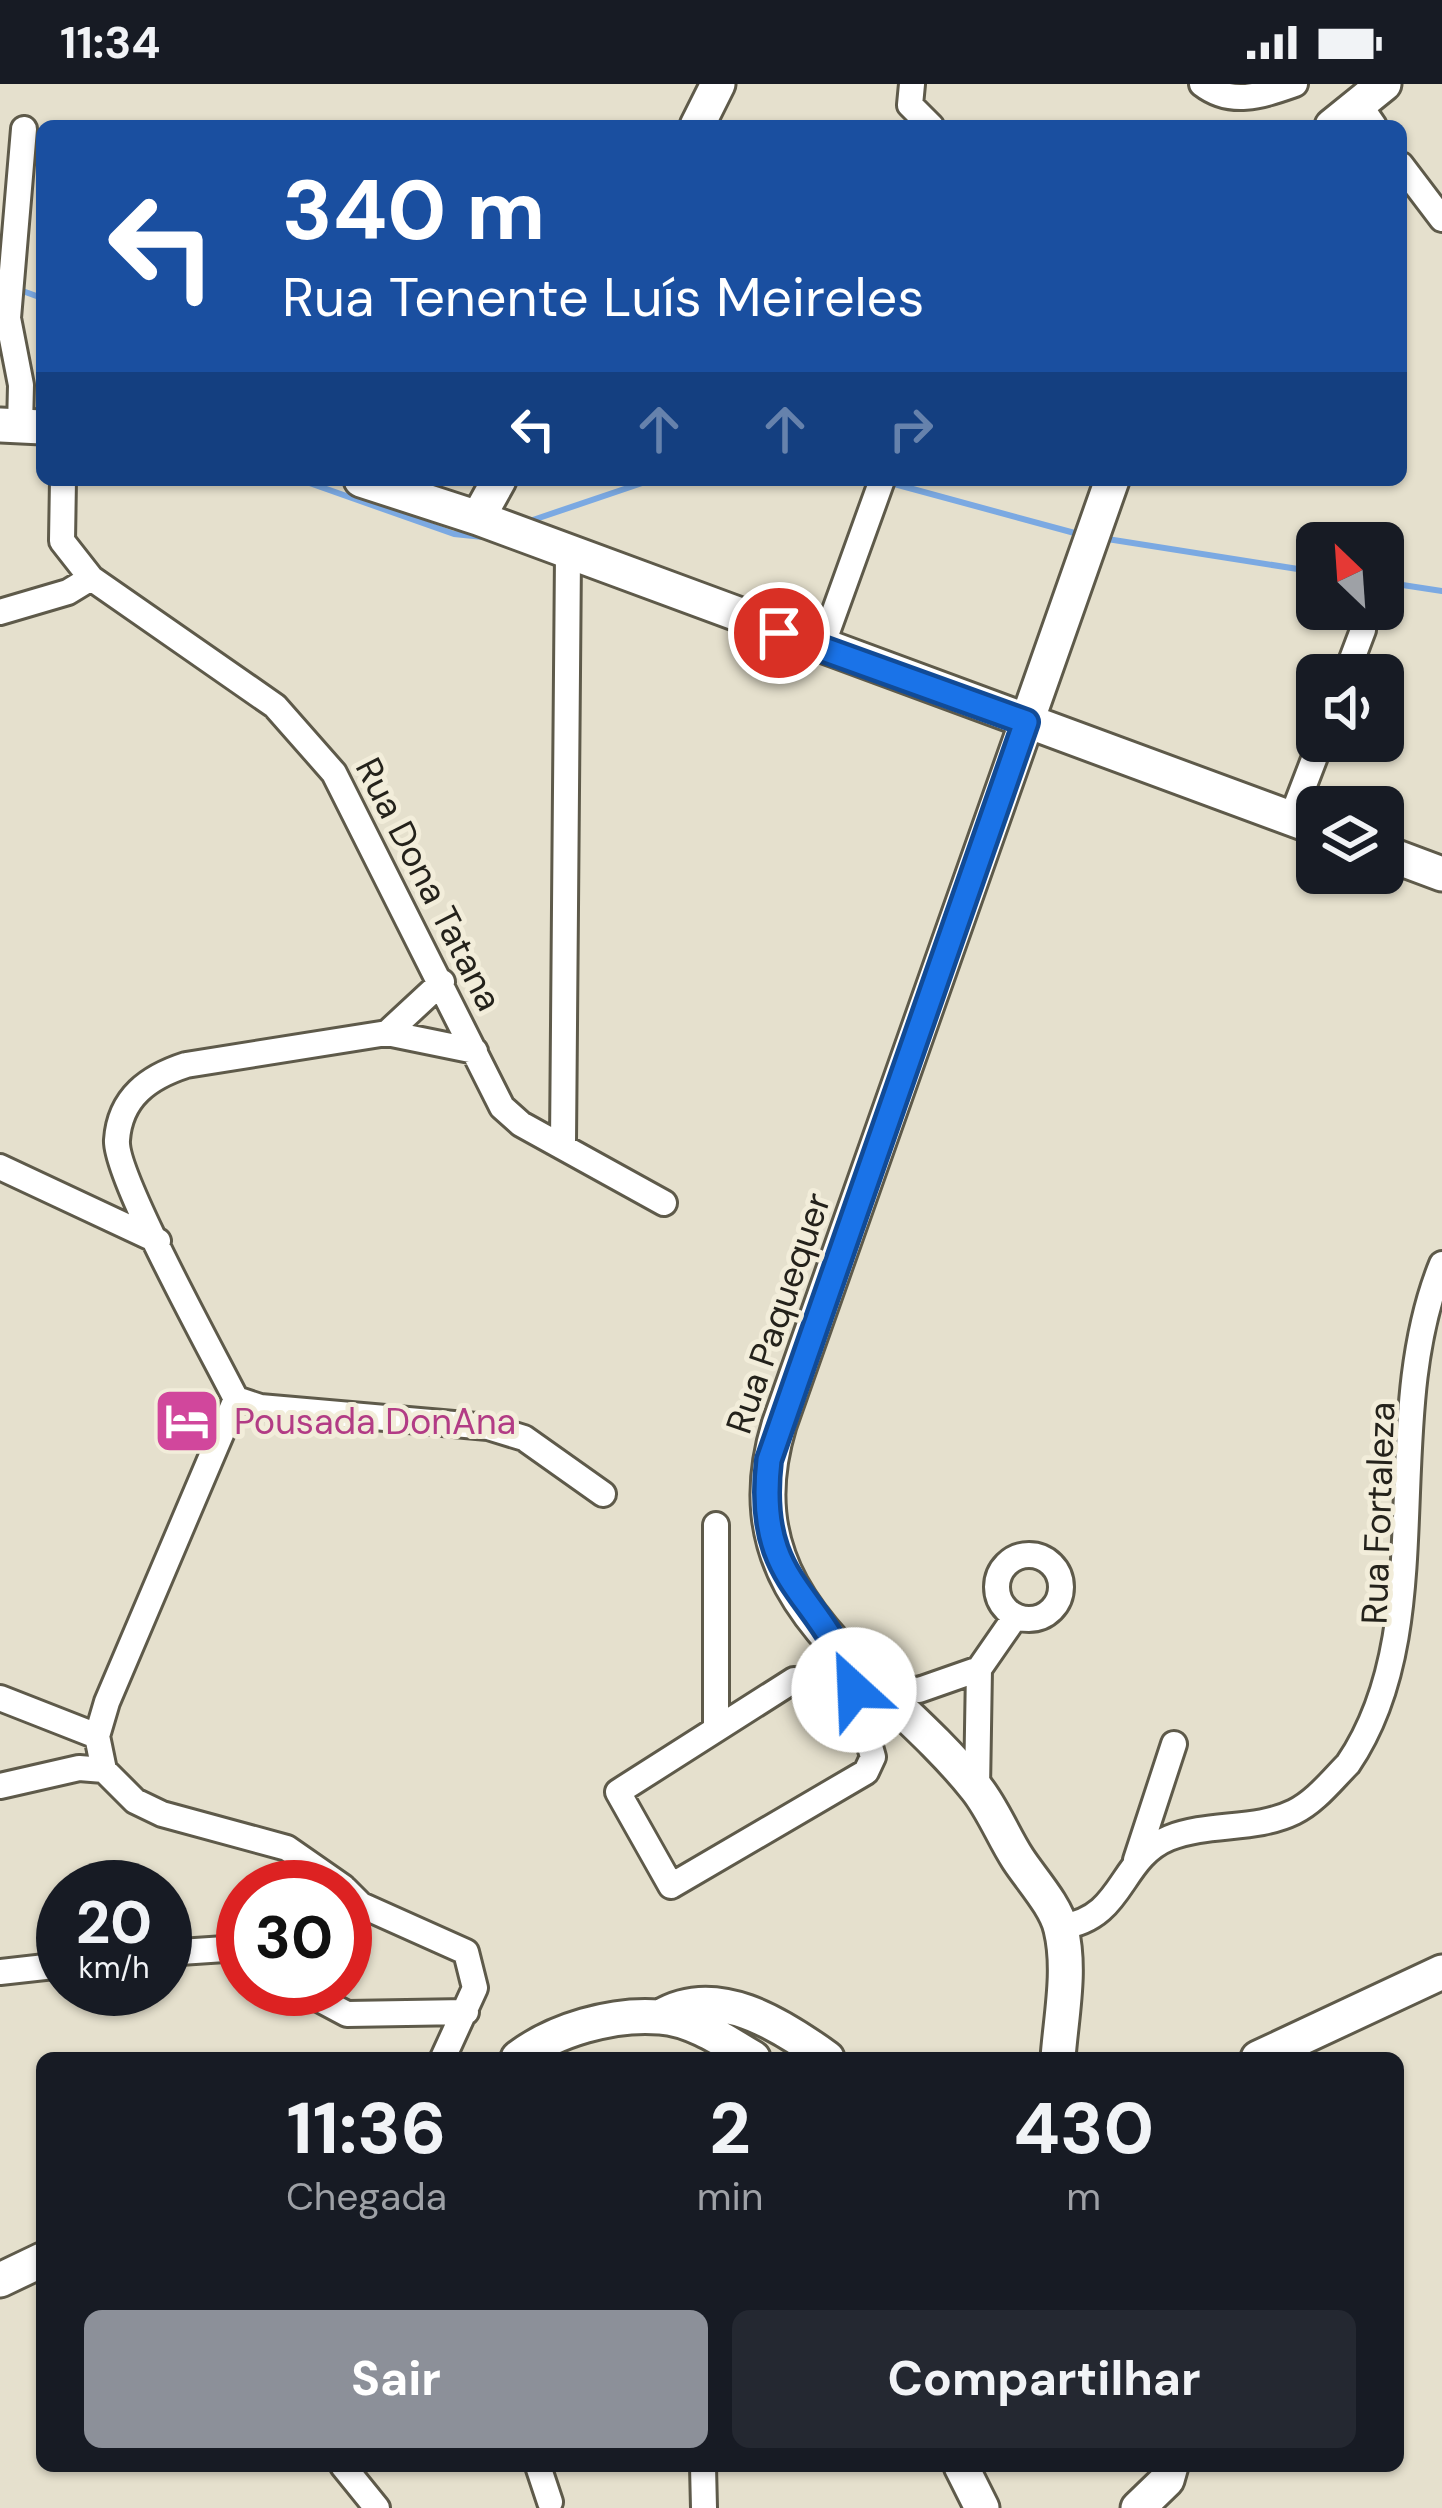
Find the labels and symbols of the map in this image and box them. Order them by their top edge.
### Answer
north arrow [1296,522,1404,630]
pin [728,582,830,684]
street label: Rua Dona Tatana [345,750,513,1018]
street label: Rua Paquequer [715,1186,841,1440]
hotel icon: Pousada DonAna [152,1386,222,1456]
place label: Pousada DonAna [234,1398,516,1445]
street label: Rua Fortaleza [1351,1401,1405,1625]
position arrow [791,1627,917,1753]
speed limit sign: 30 [216,1860,372,2016]

